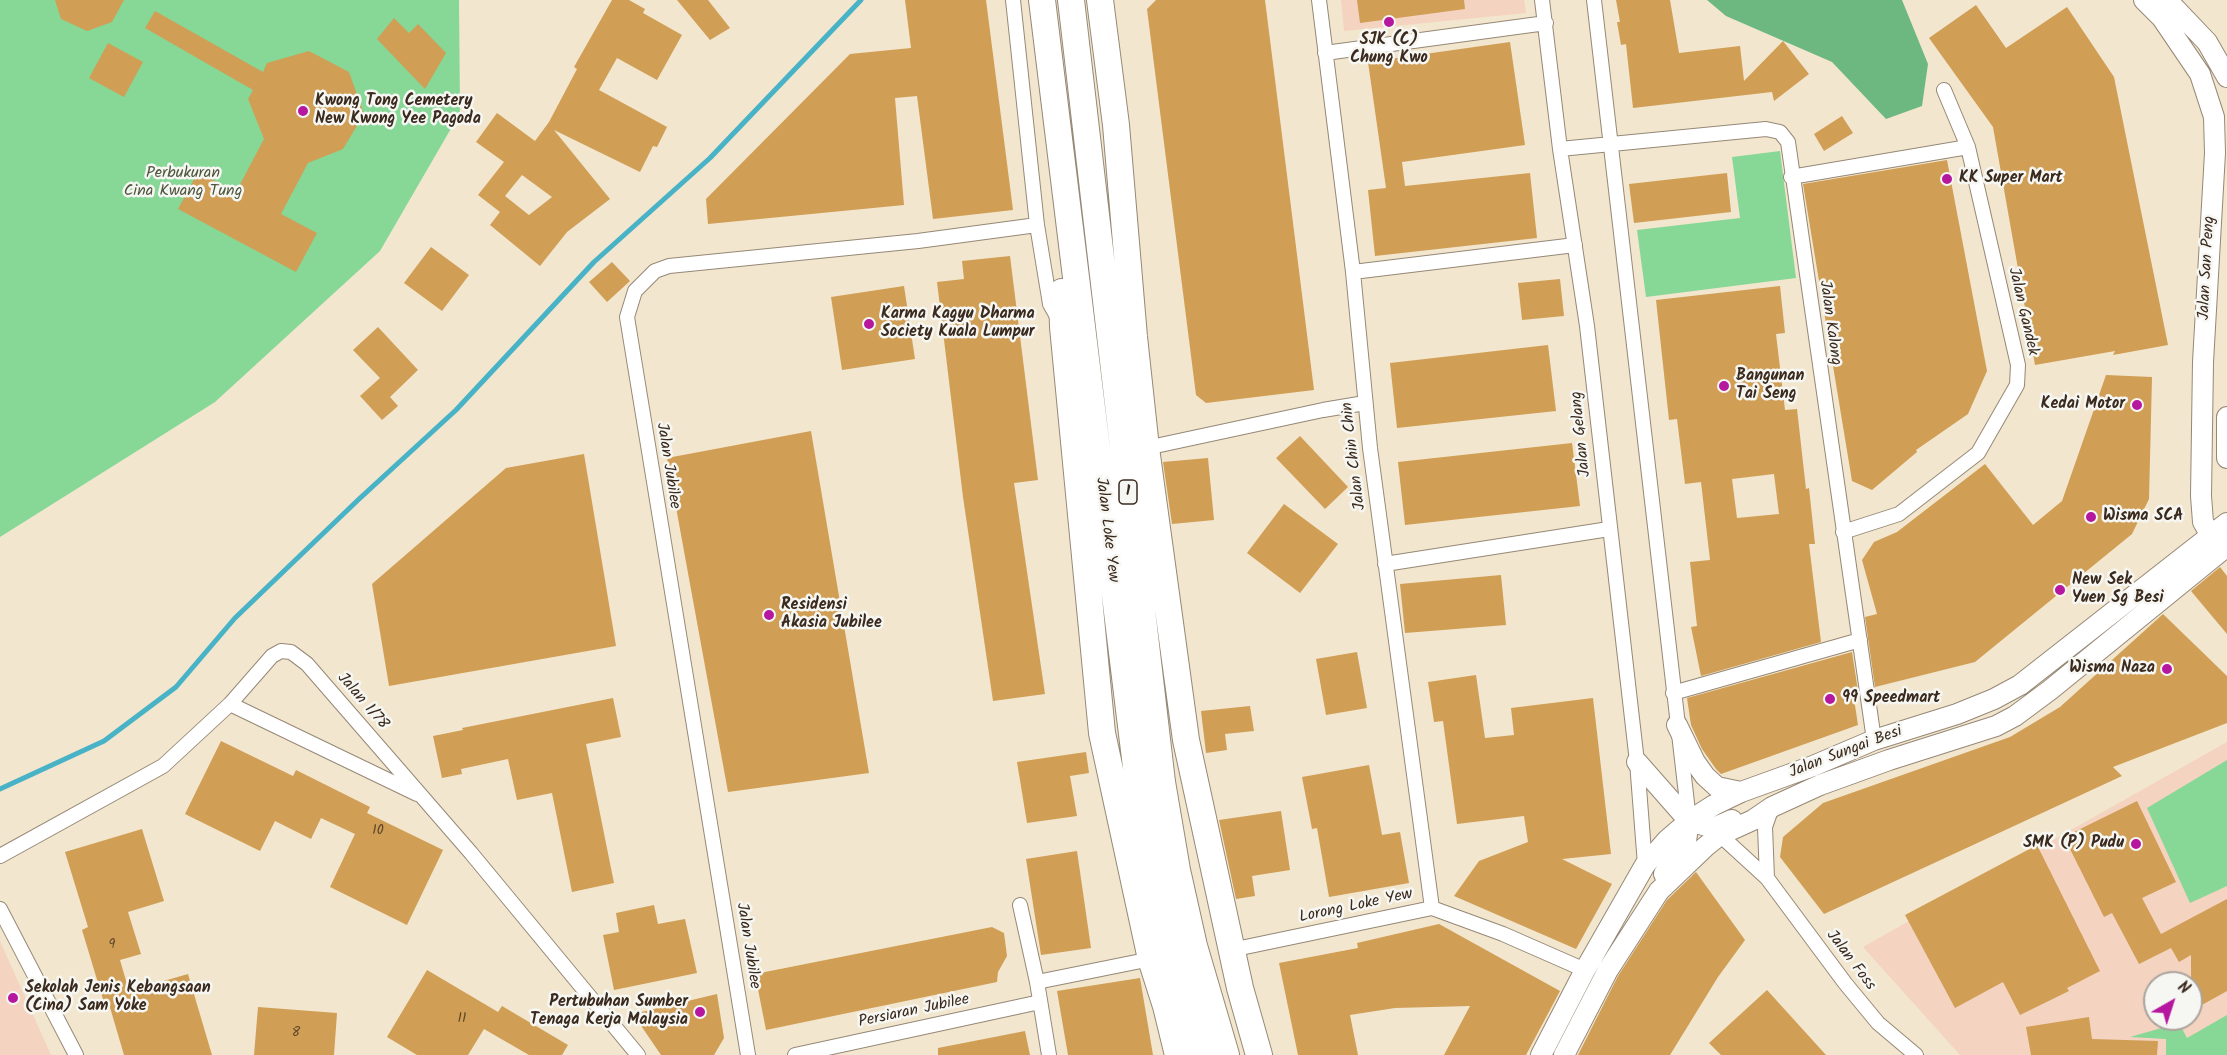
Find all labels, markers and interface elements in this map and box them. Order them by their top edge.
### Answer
marker: SJK (C) Chung Kwo [1382,15,1396,29]
place label: SJK (C) Chung Kwo [1350,31,1428,69]
place label: Kwong Tong Cemetery New Kwong Yee Pagoda [315,92,481,130]
marker: Kwong Tong Cemetery New Kwong Yee Pagoda [296,104,310,118]
park label: Perbukuran Cina Kwang Tung [124,164,242,202]
place label: KK Super Mart [1959,169,2063,189]
marker: KK Super Mart [1940,172,1954,186]
street label: Jalan San Peng [2196,215,2220,321]
street label: Jalan Gandek [2003,266,2041,358]
street label: Jalan Kalong [1814,279,1844,367]
place label: Karma Kagyu Dharma Society Kuala Lumpur [881,305,1035,343]
marker: Karma Kagyu Dharma Society Kuala Lumpur [862,317,876,331]
place label: Bangunan Tai Seng [1736,367,1804,405]
marker: Bangunan Tai Seng [1717,379,1731,393]
street label: Jalan Gelang [1568,390,1596,478]
place label: Kedai Motor [2041,395,2125,415]
marker: Kedai Motor [2130,398,2144,412]
street label: Jalan Chin Chin [1339,401,1371,511]
street label: Jalan Jubilee [651,421,683,511]
street label: Jalan Loke Yew [1090,476,1122,584]
road number: 1 [1119,480,1137,504]
place label: Wisma SCA [2103,507,2183,527]
marker: Wisma SCA [2084,510,2098,524]
place label: New Sek Yuen Sg Besi [2072,571,2164,609]
marker: New Sek Yuen Sg Besi [2053,583,2067,597]
place label: Residensi Akasia Jubilee [781,596,882,634]
marker: Residensi Akasia Jubilee [762,608,776,622]
place label: Wisma Naza [2069,659,2155,679]
marker: Wisma Naza [2160,662,2174,676]
street label: Jalan 1/78 [332,670,392,734]
place label: 99 Speedmart [1842,689,1940,709]
marker: 99 Speedmart [1823,692,1837,706]
street label: Jalan Sungai Besi [1787,723,1905,783]
house number: 10 [372,824,384,840]
place label: SMK (P) Pudu [2023,834,2124,854]
marker: SMK (P) Pudu [2129,837,2143,851]
street label: Lorong Loke Yew [1298,886,1414,928]
street label: Jalan Jubilee [731,901,763,991]
street label: Jalan Foss [1821,927,1879,995]
house number: 9 [109,938,115,954]
north arrow [2143,971,2203,1031]
text: N [2172,975,2195,1001]
place label: Sekolah Jenis Kebangsaan (Cina) Sam Yoke [25,979,211,1017]
marker: Sekolah Jenis Kebangsaan (Cina) Sam Yoke [6,991,20,1005]
street label: Persiaran Jubilee [857,991,971,1033]
place label: Pertubuhan Sumber Tenaga Kerja Malaysia [530,993,688,1031]
marker: Pertubuhan Sumber Tenaga Kerja Malaysia [693,1005,707,1019]
house number: 11 [458,1012,466,1028]
house number: 8 [292,1026,300,1042]

